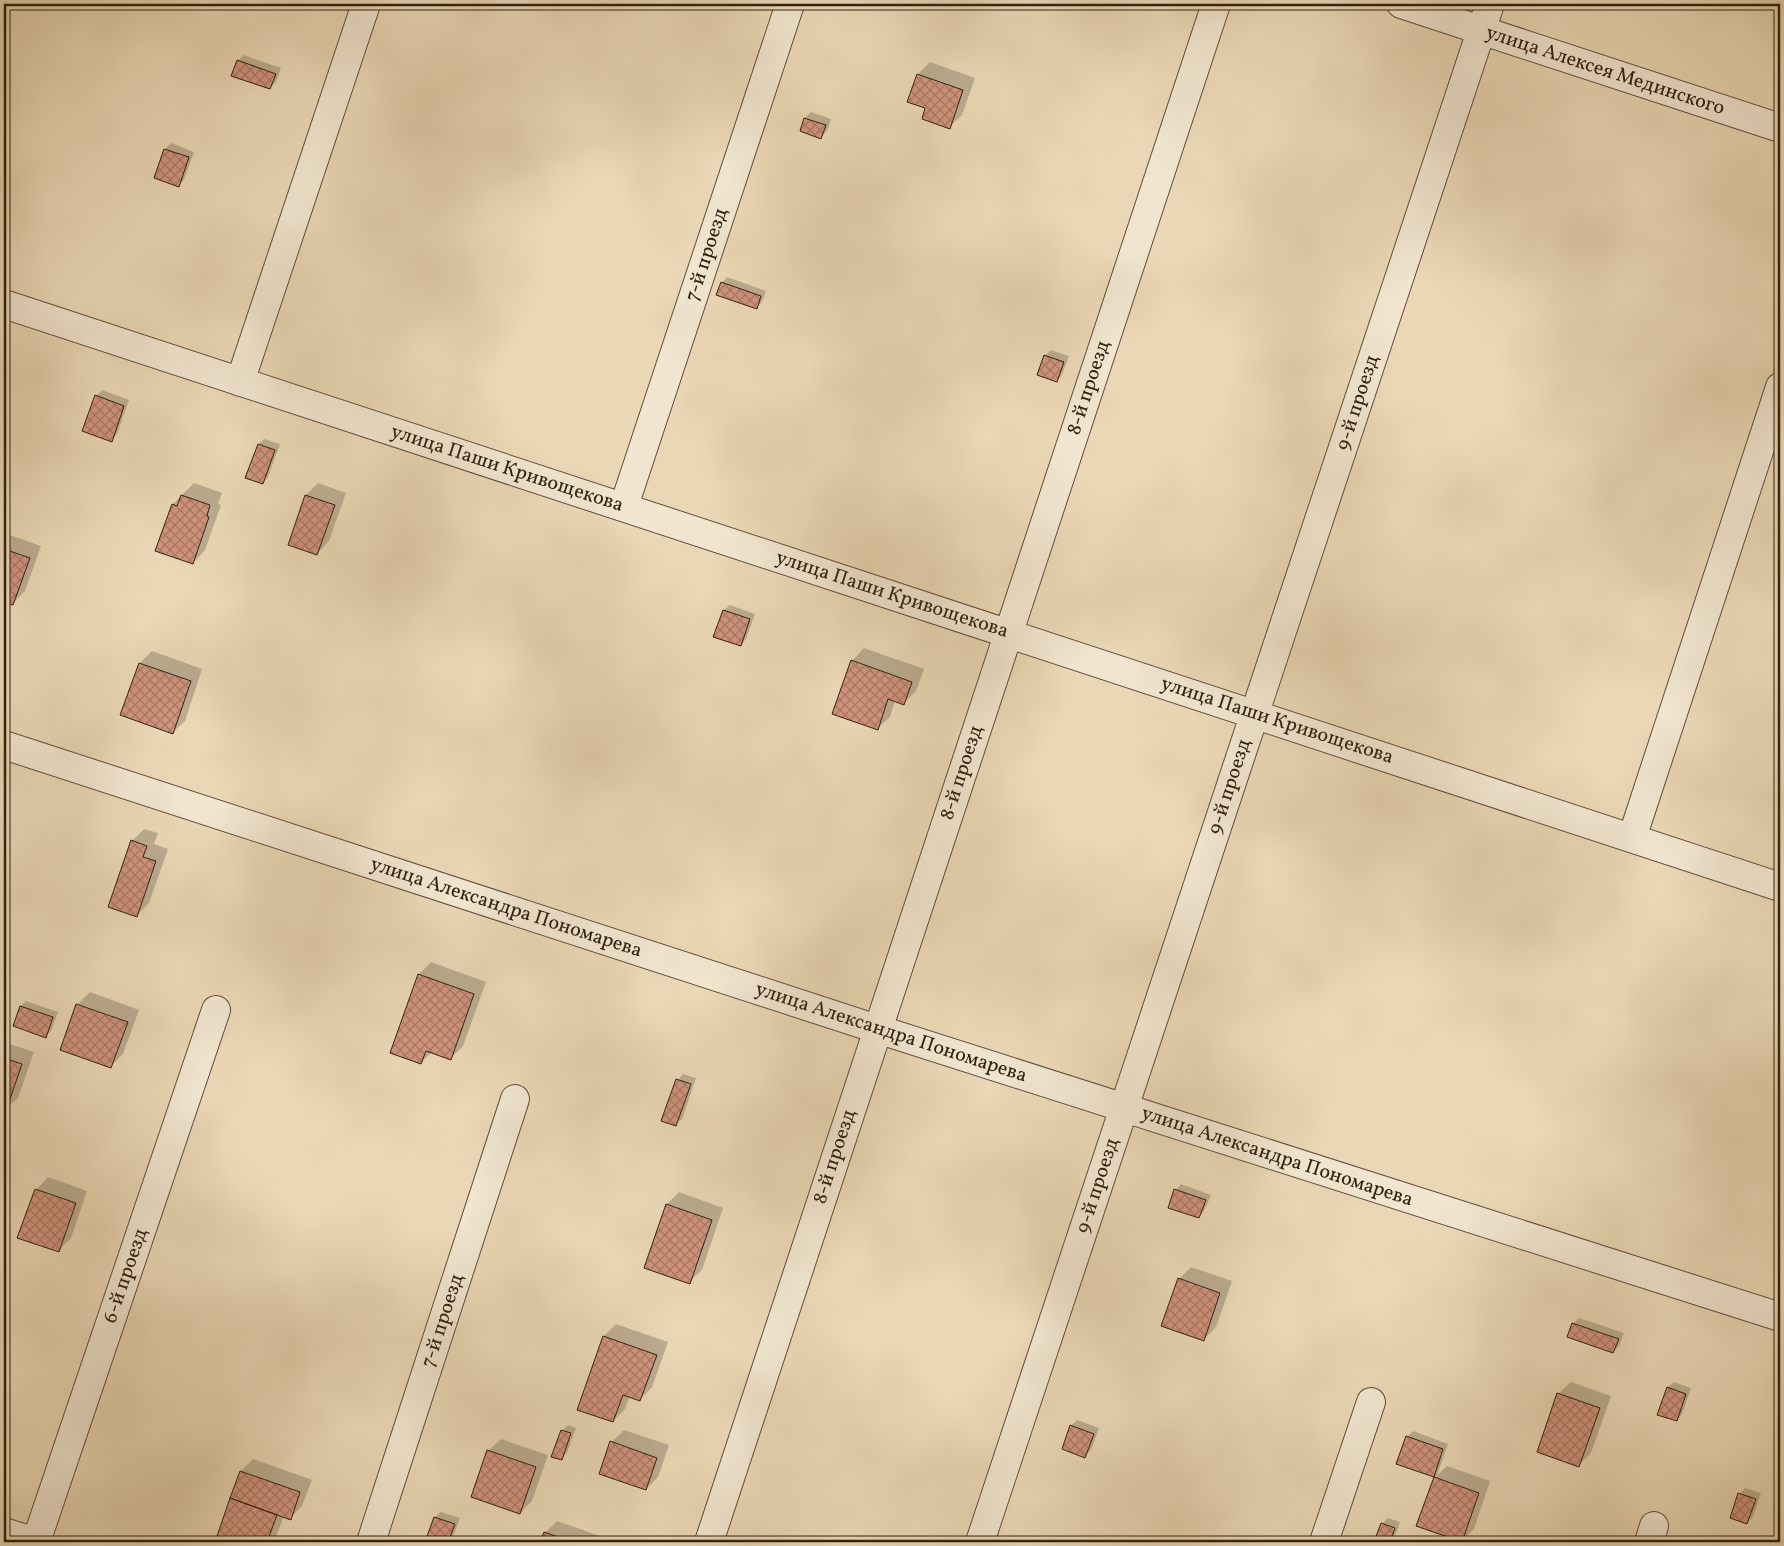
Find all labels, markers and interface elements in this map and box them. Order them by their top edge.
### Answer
street label: улица Алексея Мединского [1482,19,1728,123]
street label: 7-й проезд [679,205,735,305]
street label: 8-й проезд [1061,337,1117,439]
street label: 9-й проезд [1329,352,1387,454]
street label: улица Паши Кривощекова [387,418,627,520]
street label: улица Паши Кривощекова [772,544,1012,646]
street label: улица Паши Кривощекова [1157,670,1397,772]
street label: 8-й проезд [934,722,990,824]
street label: 9-й проезд [1201,736,1259,838]
street label: улица Александра Пономарева [366,851,646,965]
street label: улица Александра Пономарева [751,976,1031,1090]
street label: улица Александра Пономарева [1137,1100,1417,1214]
street label: 8-й проезд [807,1106,863,1208]
street label: 9-й проезд [1069,1135,1127,1237]
street label: 6-й проезд [97,1225,155,1327]
street label: 7-й проезд [415,1271,471,1371]

